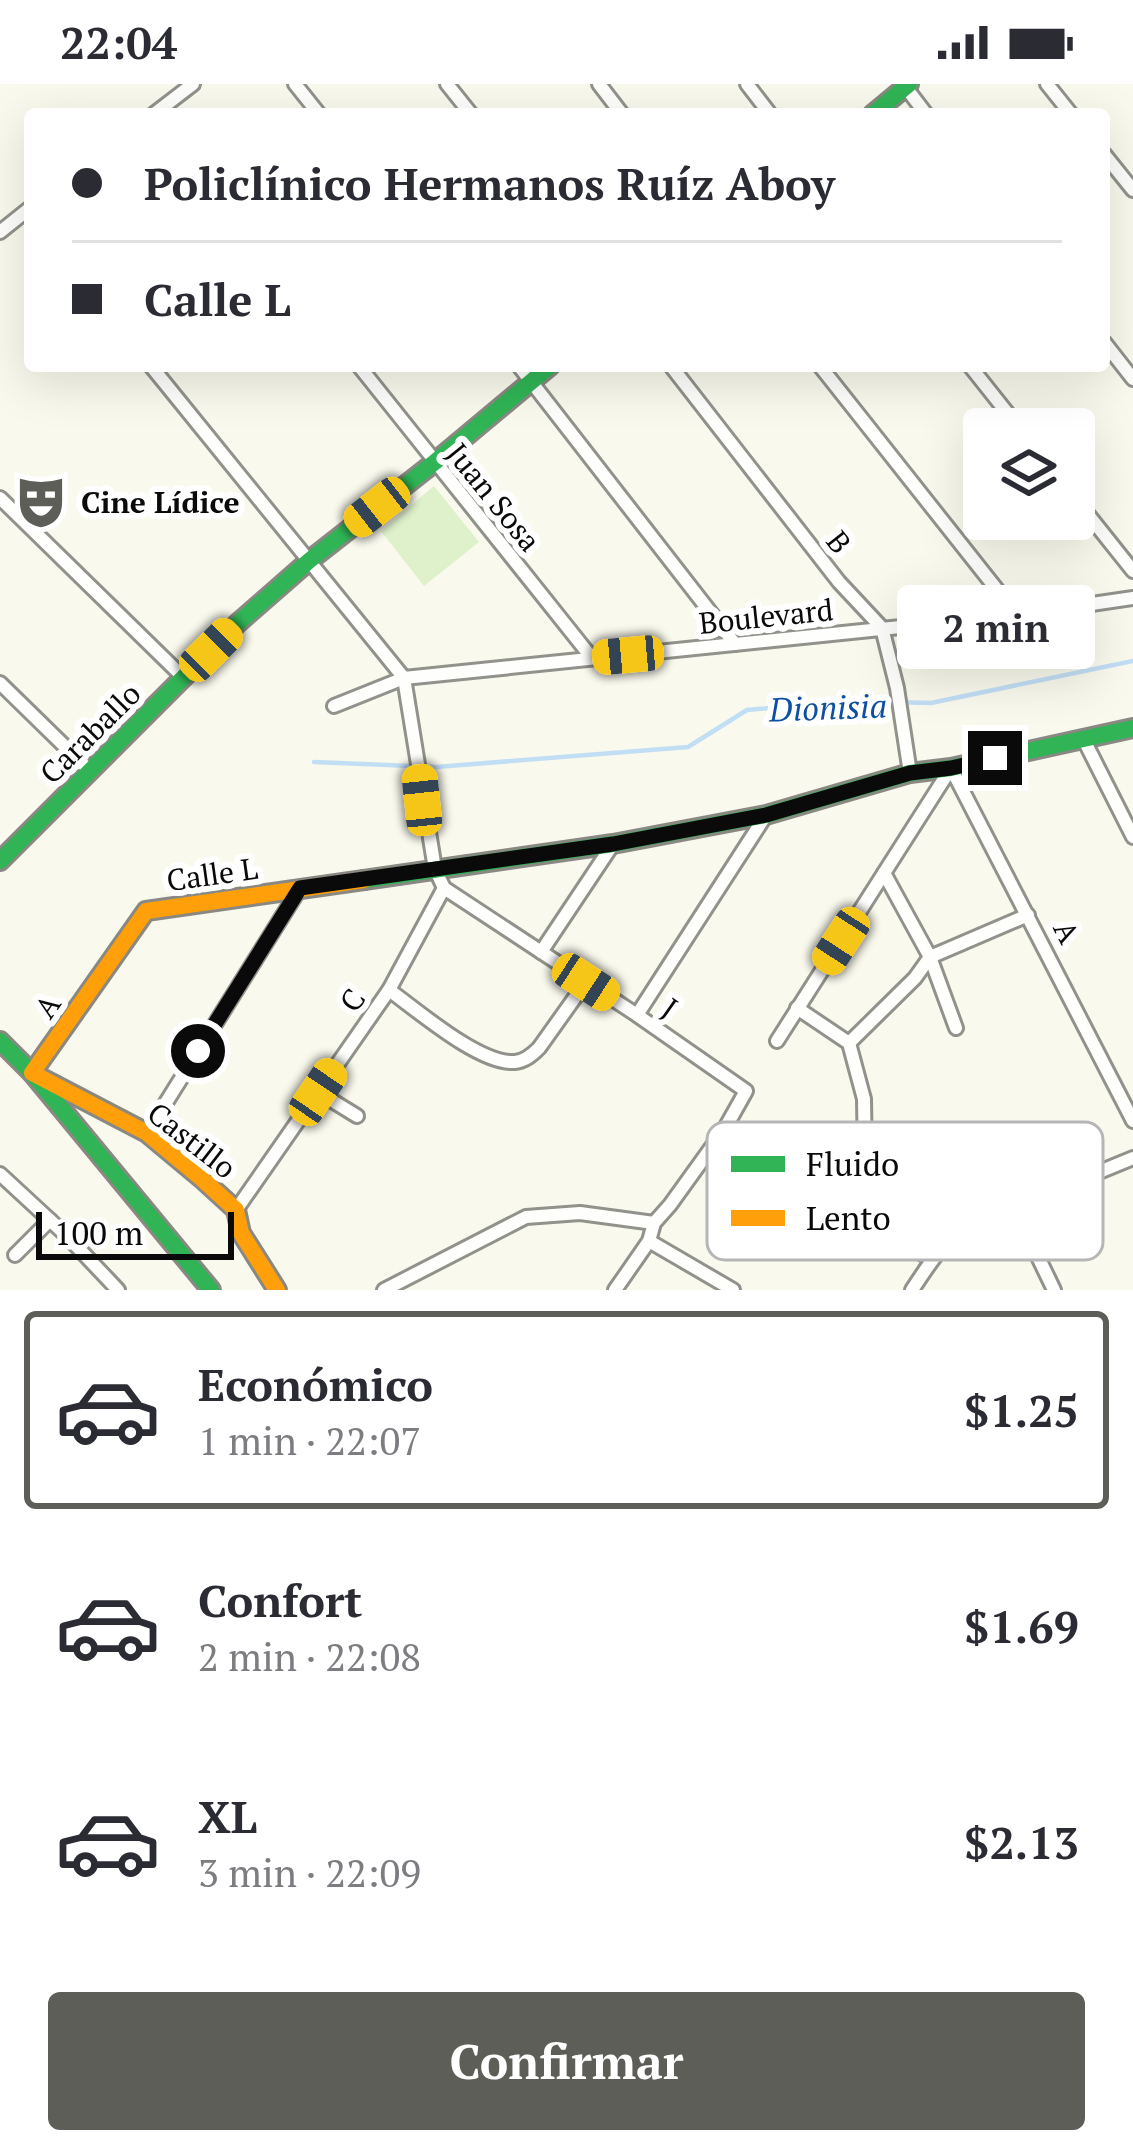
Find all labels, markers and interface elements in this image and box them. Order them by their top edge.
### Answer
text: 22:04 [60,12,177,72]
text: Policlínico Hermanos Ruíz Aboy [144,153,835,213]
text: Calle L [144,269,291,329]
map controls [963,408,1095,540]
button: layers [963,408,1095,540]
street label: Juan Sosa [438,434,550,560]
car [338,471,416,543]
theatre icon: Cine Lídice [12,473,70,531]
place label: Cine Lídice [81,482,240,522]
street label: B [818,522,860,562]
callout: 2 min [896,584,1094,668]
street label: Boulevard [697,589,835,643]
text: 2 min [943,601,1049,653]
car [173,612,249,688]
car [591,634,665,676]
street label: Caraballo [31,674,149,792]
water label: Dionisia [767,683,888,731]
route end [968,731,1022,785]
car [400,762,444,838]
street label: Calle L [164,848,260,900]
car [806,901,876,981]
street label: A [1045,914,1090,951]
car [546,947,626,1017]
street label: C [330,981,374,1019]
street label: A [25,986,70,1026]
street label: J [654,989,686,1027]
route start [171,1024,225,1078]
car [283,1052,353,1132]
street label: Castillo [139,1093,245,1187]
legend [707,1122,1103,1260]
text: Fluido [806,1142,899,1185]
text: Lento [806,1196,891,1239]
scale bar [36,1206,234,1259]
text: 100 m [54,1211,143,1254]
text: Económico [198,1354,433,1414]
icon: car [54,1356,162,1464]
text: $1.25 [964,1380,1079,1440]
text: 1 min · 22:07 [198,1414,421,1466]
text: Confort [198,1570,362,1630]
icon: car [54,1572,162,1680]
text: $1.69 [964,1596,1079,1656]
text: 2 min · 22:08 [198,1630,421,1682]
text: XL [198,1786,257,1846]
icon: car [54,1788,162,1896]
text: $2.13 [964,1812,1079,1872]
text: 3 min · 22:09 [198,1846,421,1898]
button: Confirmar [48,1992,1085,2130]

